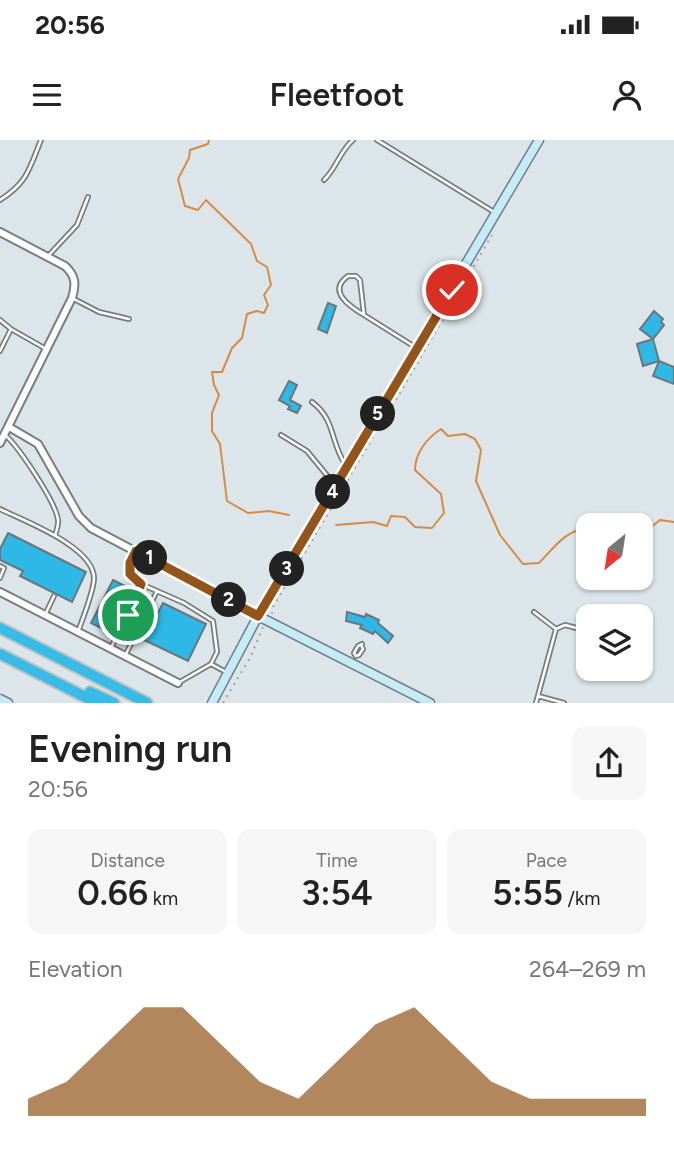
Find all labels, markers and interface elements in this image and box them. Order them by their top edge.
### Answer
text: 20:56 [35,9,105,41]
icon: menu [28,76,66,114]
text: Fleetfoot [270,76,404,114]
icon: person [608,76,646,114]
pin [422,260,482,320]
icon: check [433,271,471,309]
pin: 5 [360,396,396,432]
text: 5 [372,402,383,425]
pin: 4 [316,474,350,510]
text: 4 [326,480,339,503]
north arrow [576,513,653,590]
map controls [576,513,653,681]
pin: 1 [132,540,168,576]
text: 1 [145,546,154,569]
pin: 3 [270,552,304,586]
text: 3 [281,557,292,580]
pin: 2 [212,582,246,617]
pin [98,585,158,645]
text: 2 [223,588,234,611]
icon: arrive [109,596,147,634]
button: layers [576,604,653,681]
text: Evening run [28,726,232,772]
button: share [572,726,646,800]
text: 20:56 [28,775,88,803]
text: Distance [90,849,165,872]
text: Time [316,849,358,872]
text: Pace [526,849,567,872]
text: 0.66 [77,872,148,914]
text: 3:54 [301,872,373,914]
text: 5:55 [492,872,563,914]
text: km [148,887,178,910]
text: /km [563,887,600,910]
text: Elevation [28,955,123,983]
text: 264–269 m [529,955,646,983]

